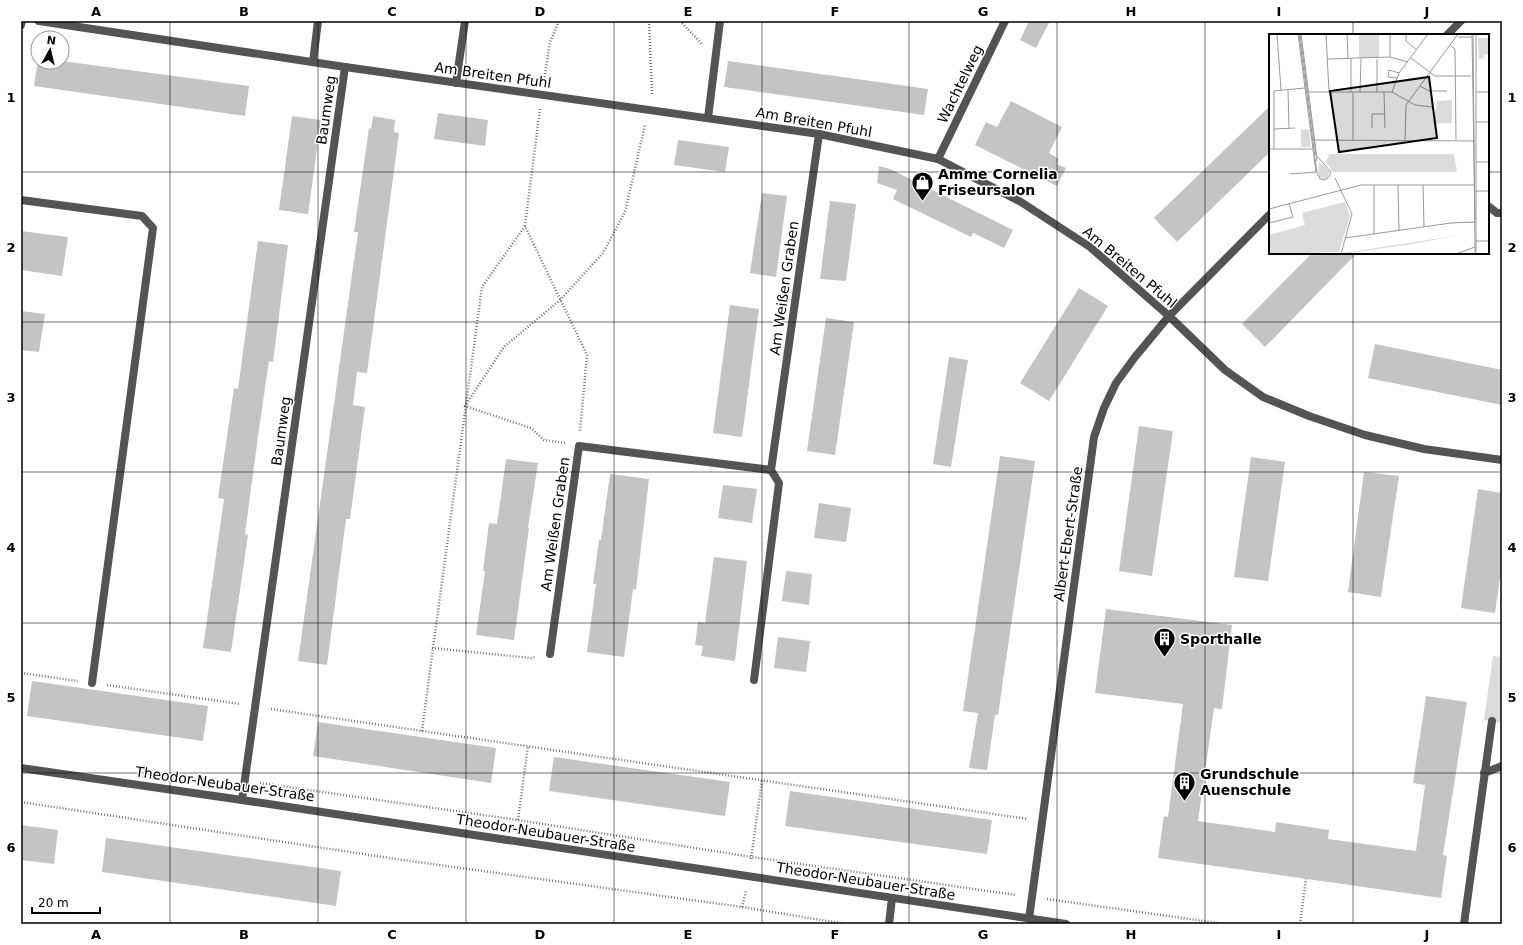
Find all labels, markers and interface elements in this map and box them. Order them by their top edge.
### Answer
text: A [91,4,101,19]
text: B [239,4,249,19]
text: C [387,4,397,19]
text: D [535,4,546,19]
text: E [684,4,692,19]
text: F [831,4,839,19]
text: G [978,4,988,19]
text: H [1126,4,1136,19]
text: I [1277,4,1281,19]
text: J [1424,4,1429,19]
north arrow [30,30,70,70]
text: N [46,34,57,48]
inset map [1269,34,1489,254]
street label: Wachtelweg [934,42,986,126]
street label: Am Breiten Pfuhl [434,59,552,91]
street label: Baumweg [313,74,339,146]
text: 1 [6,90,16,105]
text: 1 [1507,90,1517,105]
street label: Am Breiten Pfuhl [755,104,873,140]
place label: Amme Cornelia Friseursalon [938,166,1058,198]
shop icon: Amme Cornelia Friseursalon [909,169,935,202]
street label: Am Weißen Graben [767,220,801,356]
street label: Am Breiten Pfuhl [1080,223,1180,311]
text: 2 [6,240,16,255]
text: 2 [1507,240,1517,255]
text: 3 [6,390,16,405]
text: 3 [1507,390,1517,405]
street label: Baumweg [268,395,294,467]
street label: Am Weißen Graben [538,456,572,592]
street label: Albert-Ebert-Straße [1051,466,1085,602]
text: 4 [6,540,16,555]
text: 4 [1507,540,1517,555]
building icon: Sporthalle [1151,626,1177,659]
place label: Sporthalle [1180,631,1262,647]
text: 5 [6,690,16,705]
text: 5 [1507,690,1517,705]
street label: Theodor-Neubauer-Straße [133,763,316,805]
place label: Grundschule Auenschule [1200,766,1299,798]
building icon: Grundschule Auenschule [1172,769,1198,802]
street label: Theodor-Neubauer-Straße [454,811,637,855]
text: 6 [6,840,16,855]
text: 6 [1507,840,1517,855]
street label: Theodor-Neubauer-Straße [774,859,957,903]
scale bar [32,889,100,915]
text: 20 m [38,896,69,910]
text: A [91,927,101,942]
text: B [239,927,249,942]
text: C [387,927,397,942]
text: D [535,927,546,942]
text: E [684,927,692,942]
text: F [831,927,839,942]
text: G [978,927,988,942]
text: H [1126,927,1136,942]
text: I [1277,927,1281,942]
text: J [1424,927,1429,942]

